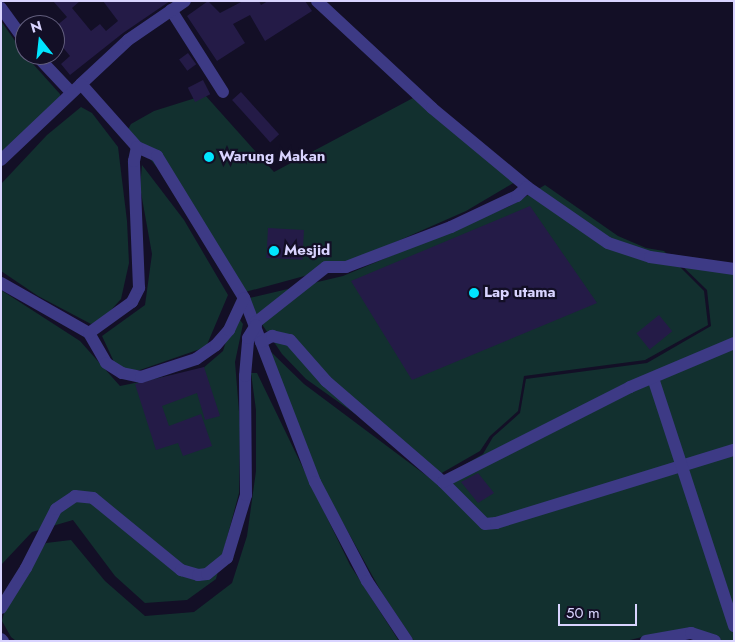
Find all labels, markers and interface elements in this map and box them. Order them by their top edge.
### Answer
north arrow [15,15,65,65]
text: N [28,15,44,38]
place label: Warung Makan [219,148,325,166]
marker: Warung Makan [203,151,215,163]
place label: Mesjid [284,242,330,260]
marker: Mesjid [268,245,280,257]
place label: Lap utama [484,284,556,302]
marker: Lap utama [468,287,480,299]
scale bar [560,594,639,626]
text: 50 m [566,602,600,624]

